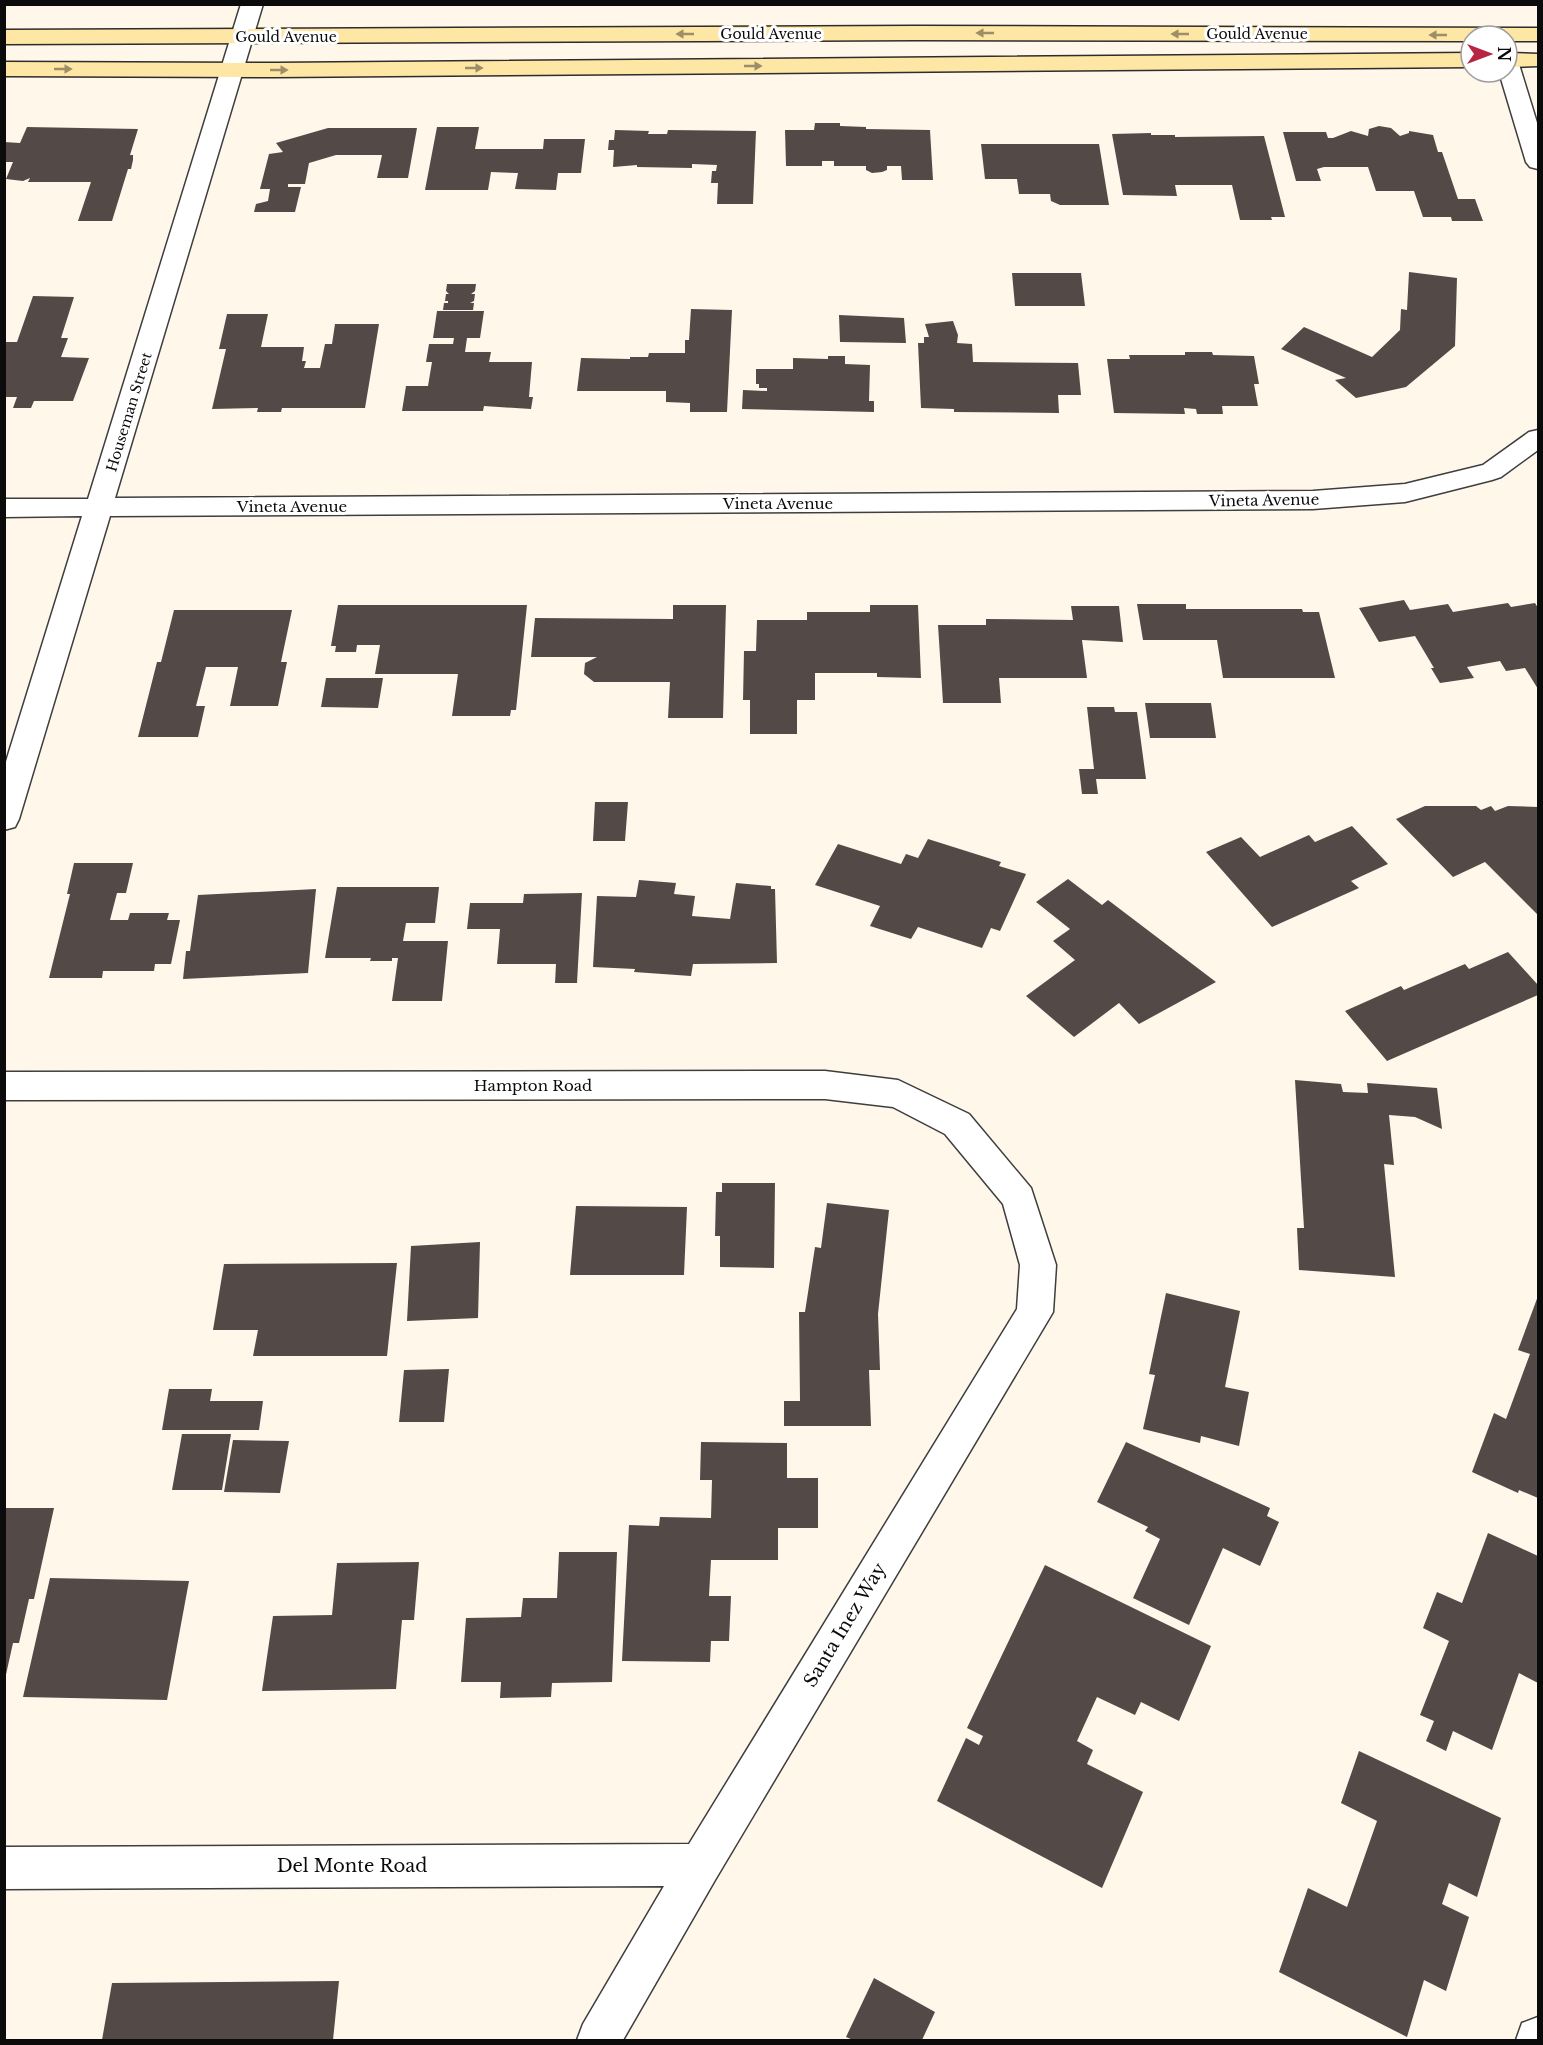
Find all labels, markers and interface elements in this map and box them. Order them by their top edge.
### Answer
north arrow [1459,24,1519,84]
street label: Gould Avenue [720,25,822,43]
street label: Gould Avenue [1206,25,1308,43]
street label: Gould Avenue [235,28,337,46]
one-way arrow [976,28,995,38]
one-way arrow [676,29,695,39]
one-way arrow [1171,29,1190,39]
one-way arrow [1429,30,1448,40]
text: N [1494,46,1514,62]
one-way arrow [743,61,762,71]
one-way arrow [464,63,483,73]
one-way arrow [53,64,72,74]
one-way arrow [269,65,288,75]
street label: Houseman Street [102,349,156,474]
street label: Vineta Avenue [1208,490,1319,510]
street label: Vineta Avenue [722,494,833,513]
street label: Vineta Avenue [236,497,347,516]
street label: Hampton Road [474,1076,592,1095]
street label: Santa Inez Way [799,1558,891,1691]
street label: Del Monte Road [277,1855,427,1877]

